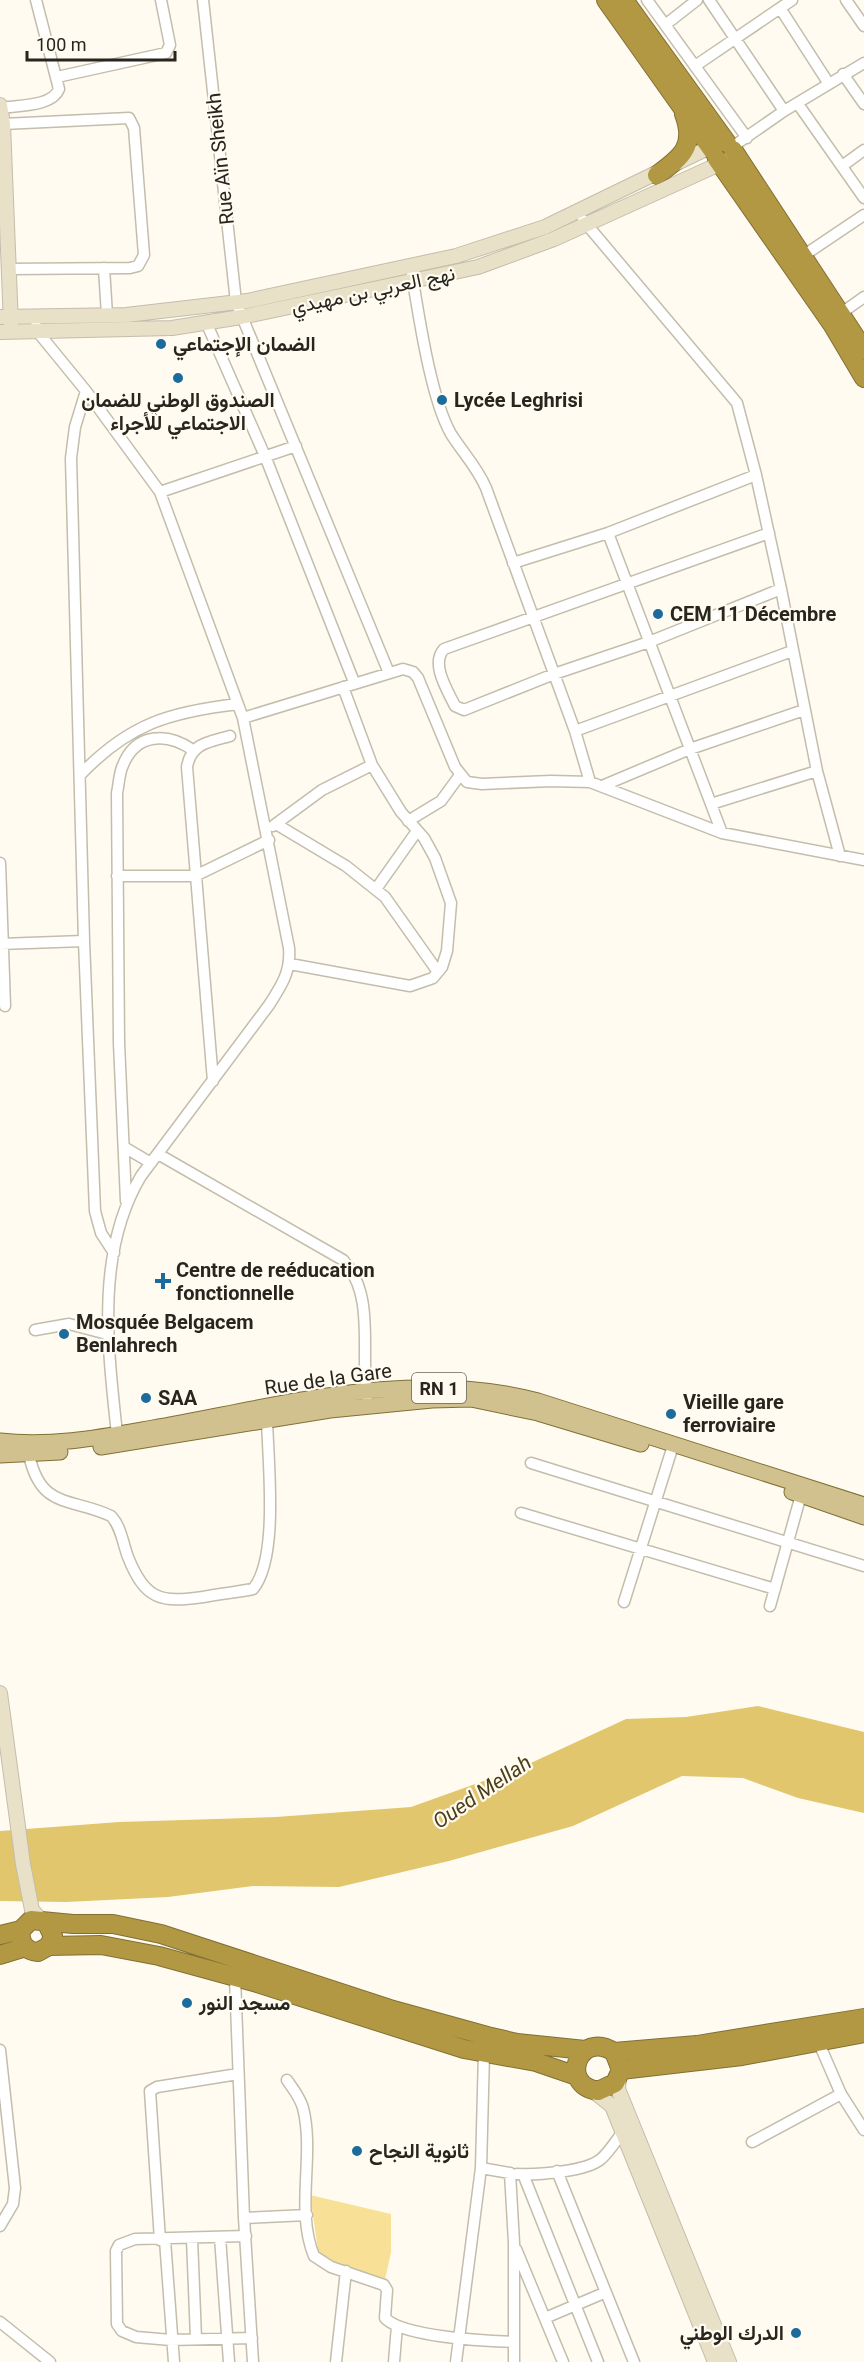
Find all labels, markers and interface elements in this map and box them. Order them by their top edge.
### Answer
scale bar [27,24,176,62]
text: 100 m [36,34,87,55]
street label: Rue Aïn Sheikh [201,92,239,226]
street label: نهج العربي بن مهيدي [289,261,458,324]
place label: الضمان الإجتماعي [173,332,316,361]
marker: الضمان الإجتماعي [154,337,168,351]
marker: الصندوق الوطني للضمان الاجتماعي للأجراء [171,371,185,385]
place label: الصندوق الوطني للضمان الاجتماعي للأجراء [81,388,275,440]
place label: Lycée Leghrisi [454,388,583,412]
marker: Lycée Leghrisi [435,393,449,407]
place label: CEM 11 Décembre [670,602,836,626]
marker: CEM 11 Décembre [651,607,665,621]
place label: Centre de reéducation fonctionnelle [176,1258,375,1305]
marker: Centre de reéducation fonctionnelle [154,1272,172,1290]
place label: Mosquée Belgacem Benlahrech [76,1310,254,1357]
marker: Mosquée Belgacem Benlahrech [57,1327,71,1341]
street label: Rue de la Gare [263,1358,393,1400]
road number: RN 1 [412,1373,466,1403]
place label: SAA [158,1386,198,1410]
place label: Vieille gare ferroviaire [683,1390,784,1437]
marker: SAA [139,1391,153,1405]
marker: Vieille gare ferroviaire [664,1407,678,1421]
water label: Oued Mellah [428,1750,536,1834]
place label: مسجد النور [198,1991,291,2016]
marker: مسجد النور [180,1996,194,2010]
place label: ثانوية النجاح [369,2139,469,2165]
marker: ثانوية النجاح [350,2144,364,2158]
place label: الدرك الوطني [680,2321,784,2350]
marker: الدرك الوطني [789,2326,803,2340]

